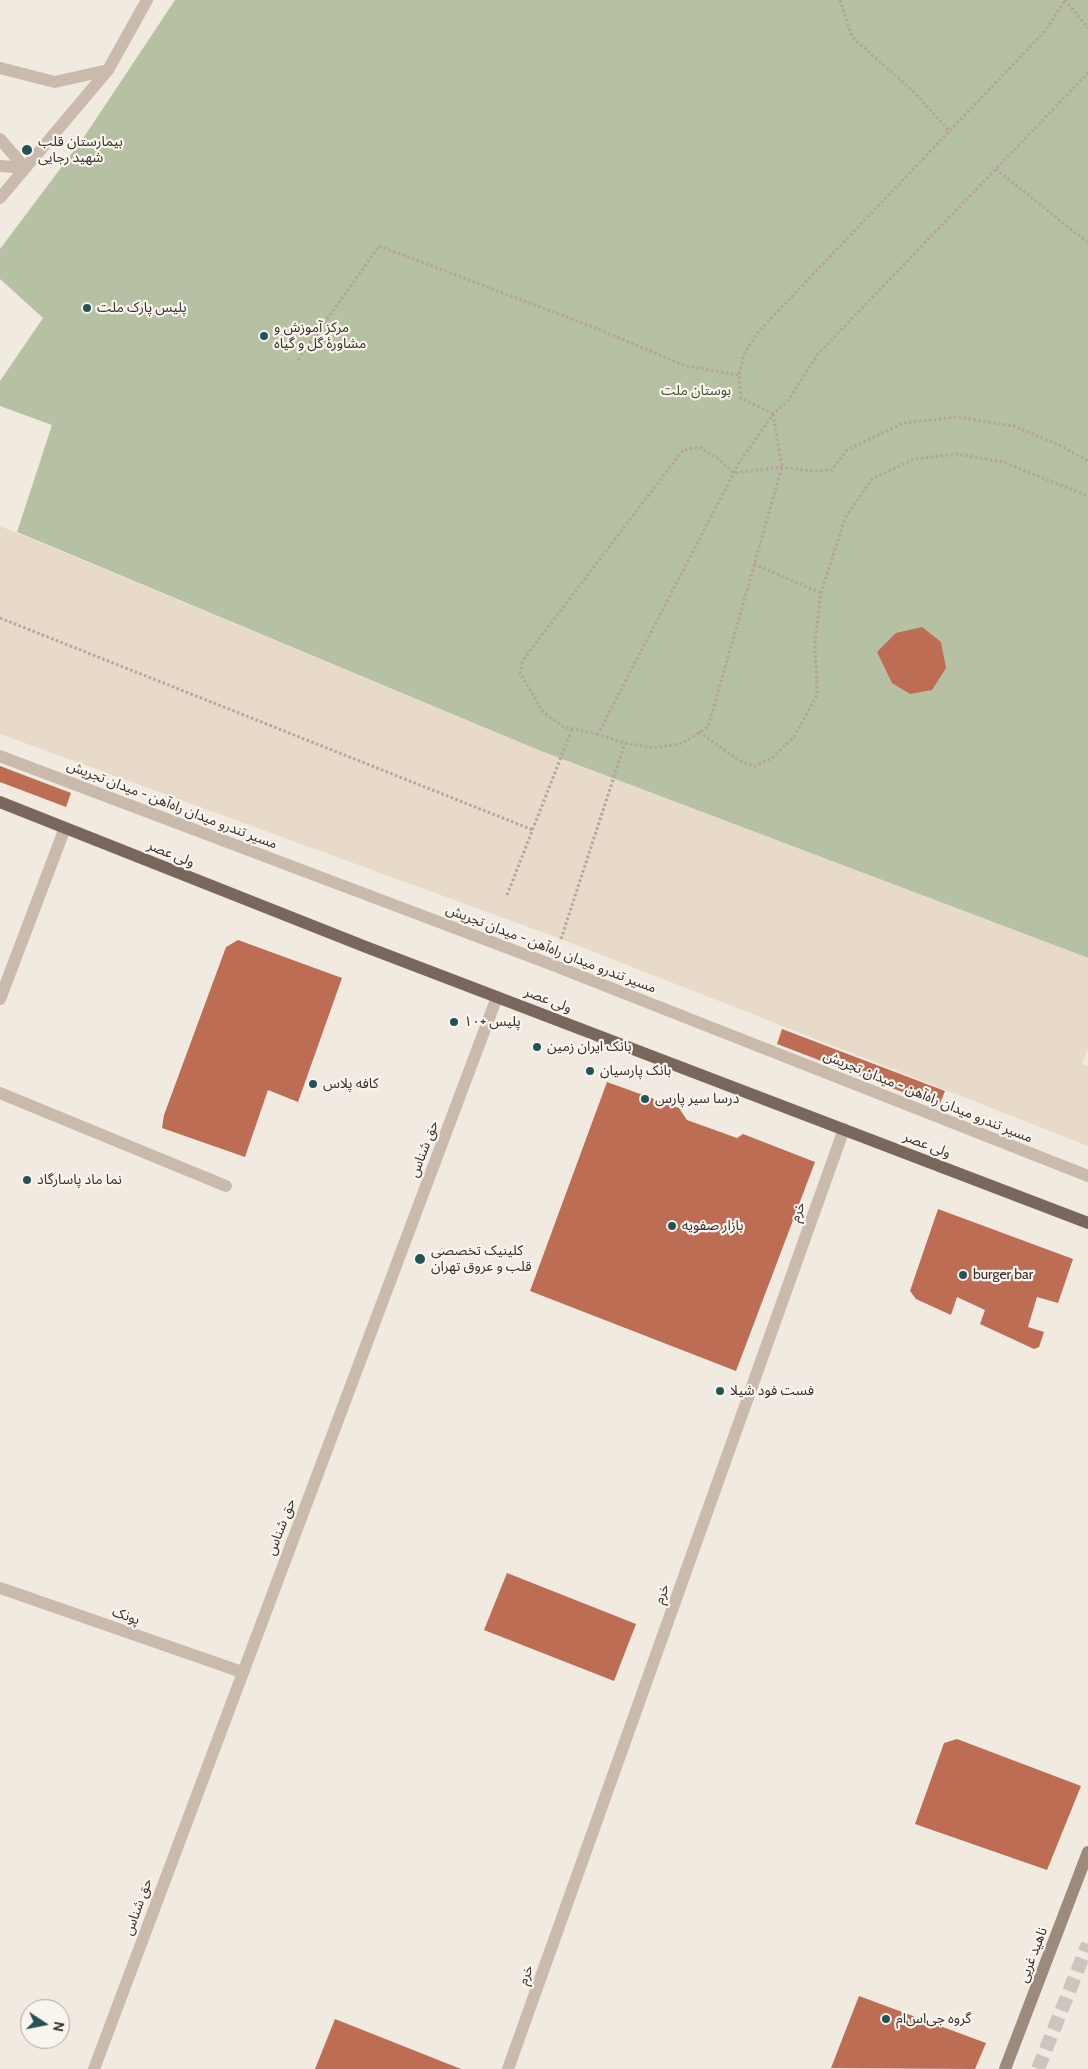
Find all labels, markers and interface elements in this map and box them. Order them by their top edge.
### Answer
place label: بیمارستان قلب شهید رجایی [38,134,123,166]
marker: بیمارستان قلب شهید رجایی [20,143,34,157]
place label: پلیس پارک ملت [97,300,187,316]
marker: پلیس پارک ملت [81,302,93,314]
place label: مرکز آموزش و مشاورهٔ گل و گیاه [274,320,366,352]
marker: مرکز آموزش و مشاورهٔ گل و گیاه [258,330,270,342]
park label: بوستان ملت [661,383,731,399]
street label: مسیر تندرو میدان راه‌آهن - میدان تجریش [64,757,280,853]
street label: ولی عصر [145,837,197,871]
street label: مسیر تندرو میدان راه‌آهن - میدان تجریش [443,901,659,997]
street label: ولی عصر [522,983,574,1017]
place label: پلیس +۱۰ [464,1014,521,1030]
marker: پلیس +۱۰ [448,1016,460,1028]
place label: بانک ایران زمین [547,1039,632,1055]
marker: بانک ایران زمین [531,1041,543,1053]
street label: مسیر تندرو میدان راه‌آهن - میدان تجریش [821,1047,1035,1147]
place label: بانک پارسیان [600,1063,671,1079]
marker: بانک پارسیان [584,1065,596,1077]
place label: کافه پلاس [323,1076,379,1092]
marker: کافه پلاس [307,1078,319,1090]
place label: درسا سیر پارس [655,1091,739,1107]
marker: درسا سیر پارس [639,1093,651,1105]
street label: حق شناس [405,1118,443,1180]
street label: ولی عصر [901,1128,953,1162]
place label: نما ماد پاسارگاد [37,1172,122,1188]
marker: نما ماد پاسارگاد [21,1174,33,1186]
street label: خرم [787,1200,809,1224]
place label: بازار صفویه [682,1218,743,1234]
marker: بازار صفویه [666,1220,678,1232]
place label: کلینیک تخصصی قلب و عروق تهران [431,1243,532,1276]
marker: کلینیک تخصصی قلب و عروق تهران [413,1252,427,1266]
place label: burger bar [973,1267,1033,1283]
marker: burger bar [957,1269,969,1281]
place label: فست فود شیلا [730,1383,814,1399]
marker: فست فود شیلا [714,1385,726,1397]
street label: حق شناس [262,1496,300,1558]
street label: خرم [651,1582,673,1606]
street label: پونک [110,1603,142,1629]
street label: حق شناس [120,1876,156,1938]
street label: ناهید غربی [1015,1925,1051,1985]
street label: خرم [515,1963,537,1987]
north arrow [20,1999,70,2049]
place label: گروه جی‌اس‌ام [896,2011,971,2027]
marker: گروه جی‌اس‌ام [880,2013,892,2025]
text: N [49,2020,69,2033]

